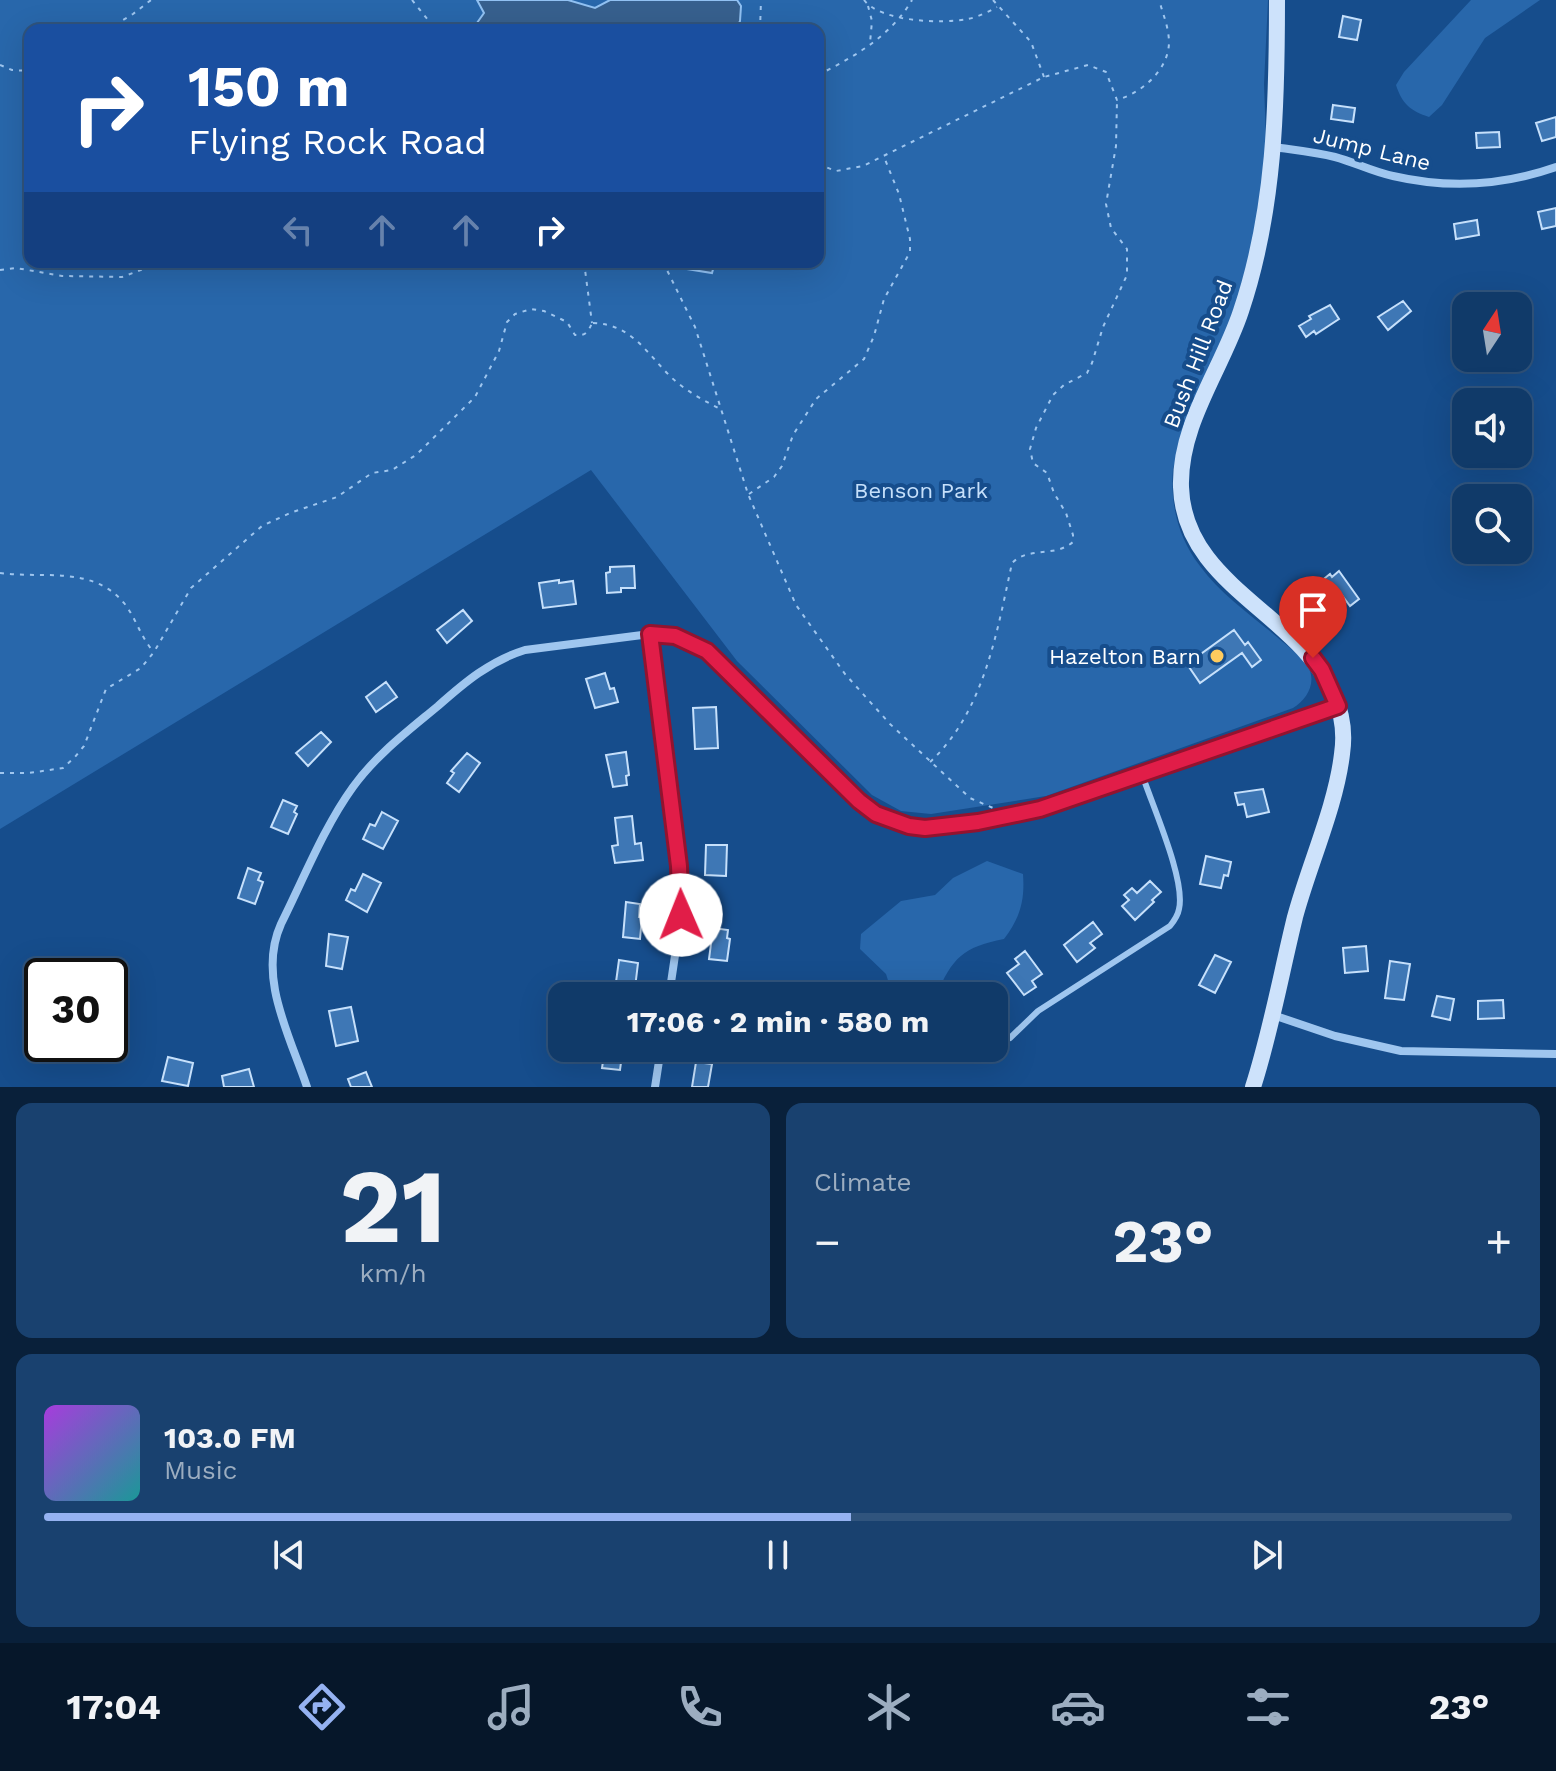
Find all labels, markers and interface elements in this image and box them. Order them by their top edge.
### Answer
text: 150 m [188,54,350,120]
icon: right [56,56,160,160]
text: Flying Rock Road [188,121,487,163]
street label: Jump Lane [1311,122,1433,176]
icon: left [276,208,320,252]
icon: ahead [360,208,404,252]
icon: ahead [444,208,488,252]
icon: right [528,208,572,252]
street label: Bush Hill Road [1158,276,1238,432]
north arrow [1452,292,1532,372]
map controls [1452,292,1532,564]
button: sound [1452,388,1532,468]
park label: Benson Park [854,478,988,503]
button: search [1452,484,1532,564]
pin [1279,576,1347,658]
icon: arrive [1291,588,1335,632]
place label: Hazelton Barn [1049,644,1201,669]
marker: Hazelton Barn [1208,647,1226,665]
position arrow [639,873,723,957]
speed limit sign: 30 [24,958,128,1062]
text: 17:06 · 2 min · 580 m [627,1004,929,1039]
text: 21 [340,1145,446,1267]
text: Climate [814,1167,912,1197]
text: 23° [1112,1206,1214,1277]
text: − [814,1216,841,1268]
text: + [1485,1216,1512,1268]
text: km/h [360,1258,426,1288]
text: 103.0 FM [164,1420,296,1455]
text: Music [164,1455,237,1485]
icon: previous [267,1533,311,1577]
icon: pause [756,1533,800,1577]
icon: next [1245,1533,1289,1577]
icon: directions [294,1679,350,1735]
icon: music [483,1679,539,1735]
icon: phone [672,1679,728,1735]
icon: climate [861,1679,917,1735]
icon: car [1050,1679,1106,1735]
icon: filters [1240,1679,1296,1735]
text: 17:04 [67,1686,161,1728]
text: 23° [1429,1686,1489,1728]

